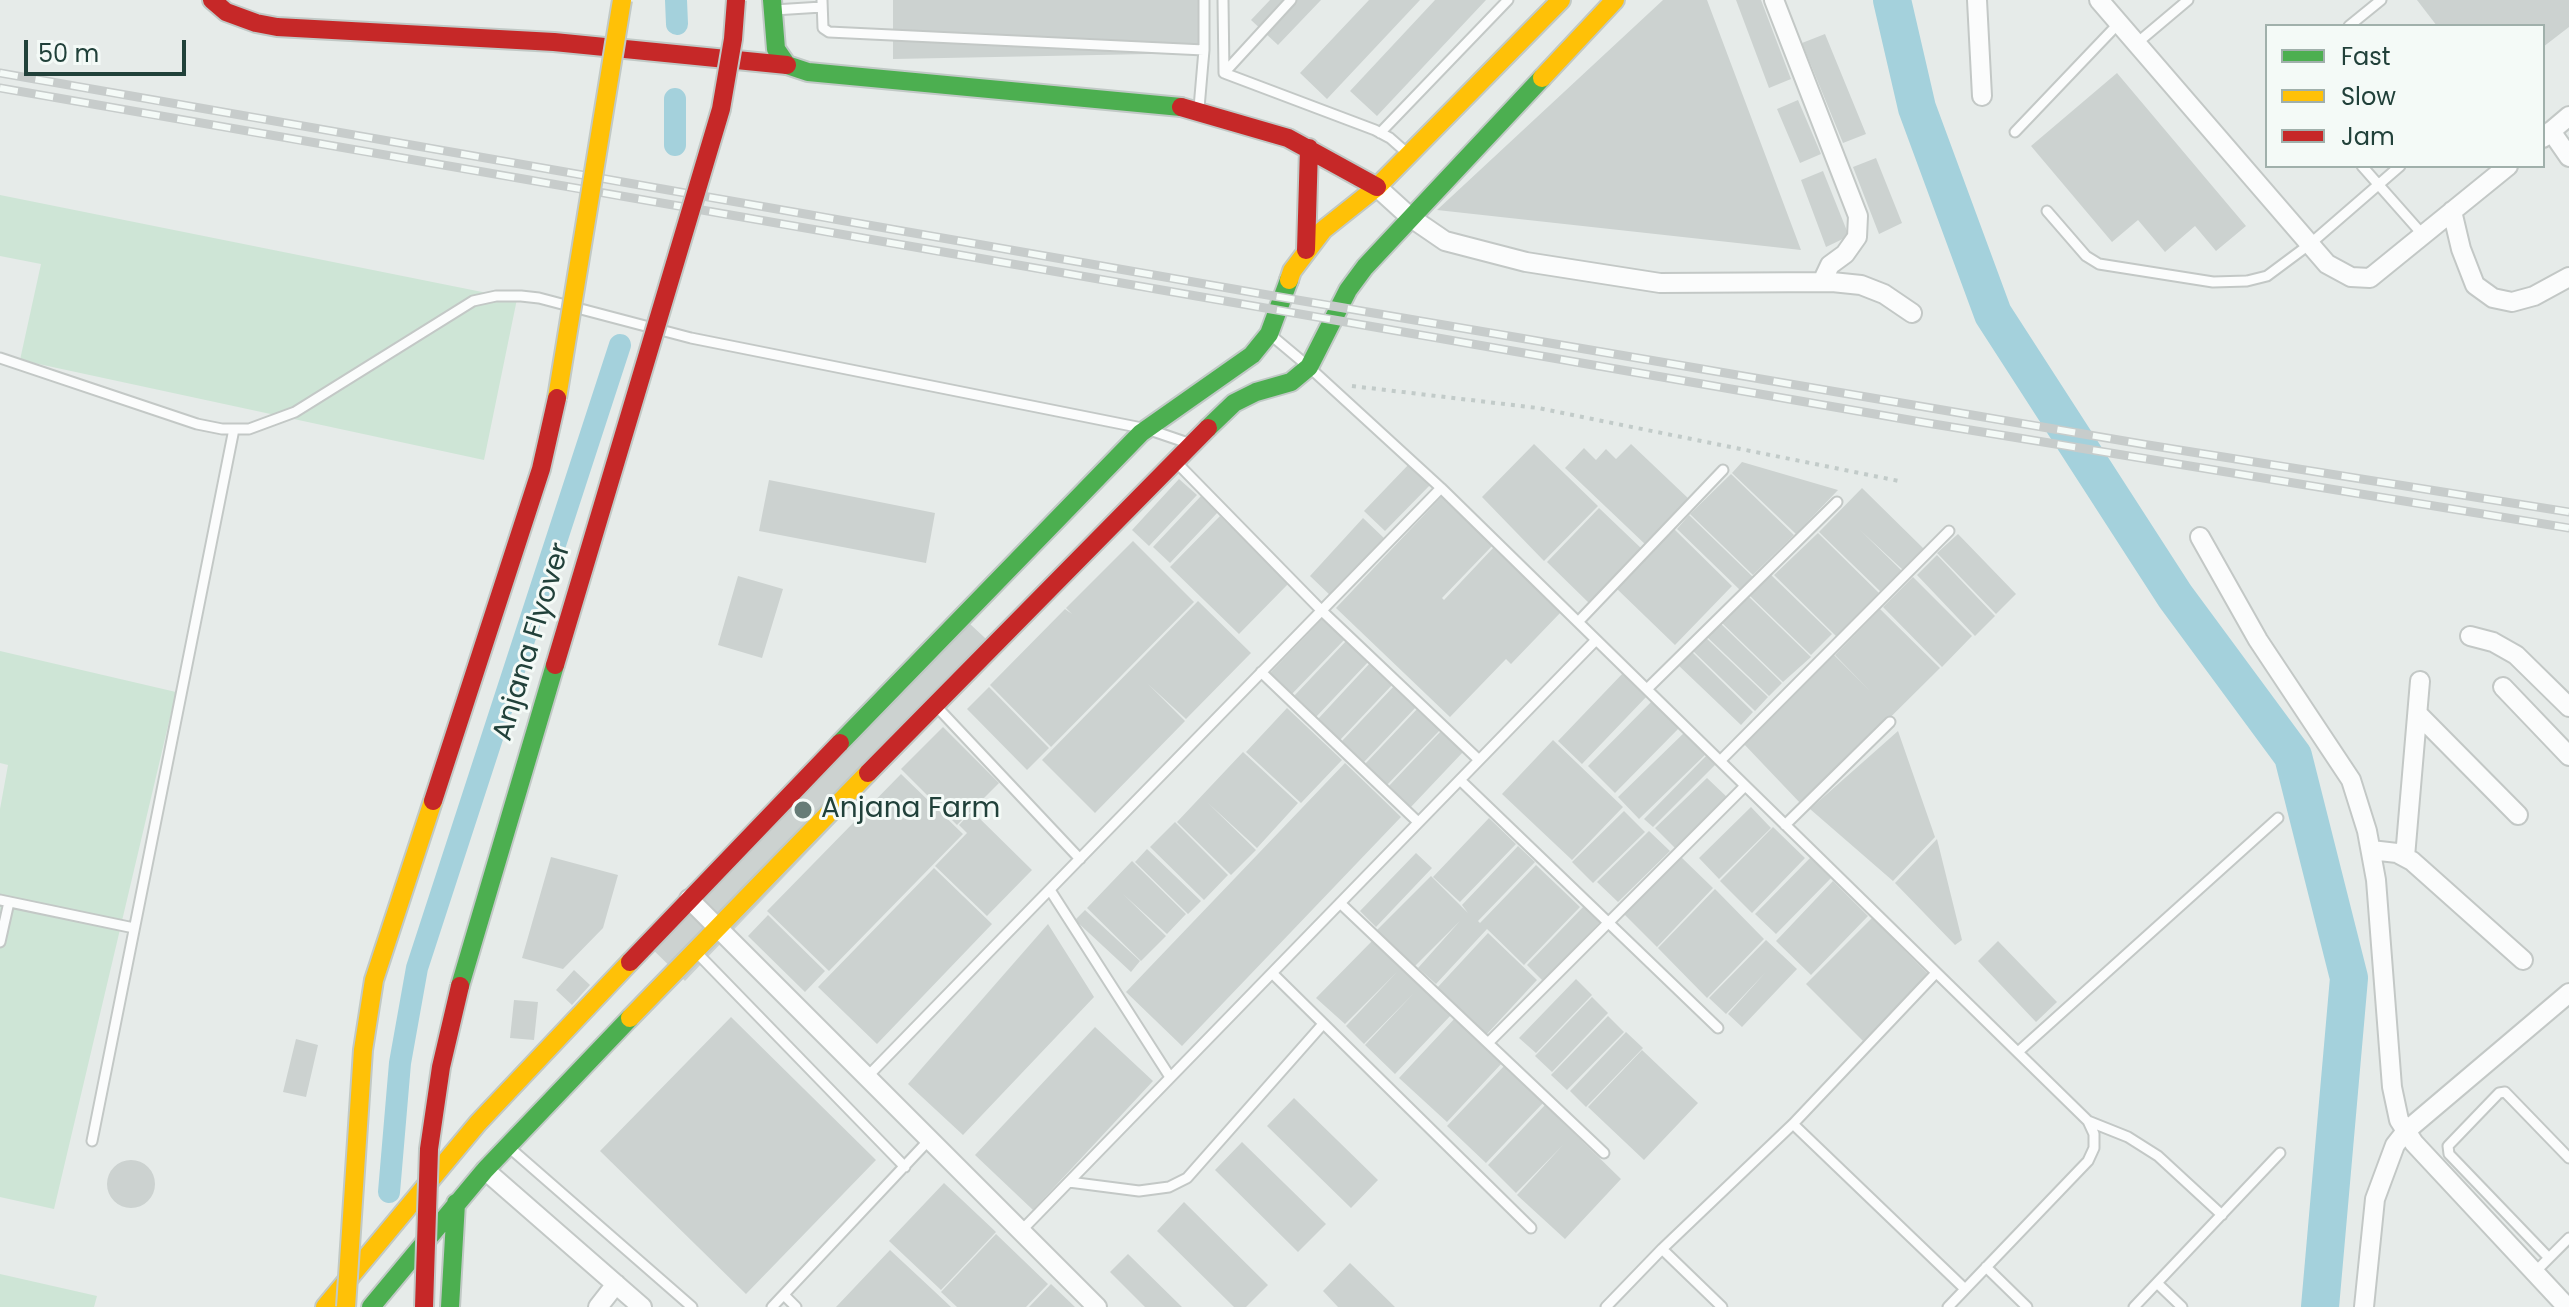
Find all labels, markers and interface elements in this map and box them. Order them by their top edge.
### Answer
scale bar [28,24,190,74]
legend [2265,24,2545,168]
text: 50 m [38,37,99,70]
text: Fast [2341,40,2391,73]
text: Slow [2341,80,2396,113]
text: Jam [2341,120,2395,153]
street label: Anjana Flyover [487,539,579,745]
place label: Anjana Farm [821,793,1000,827]
marker: Anjana Farm [792,799,814,821]

